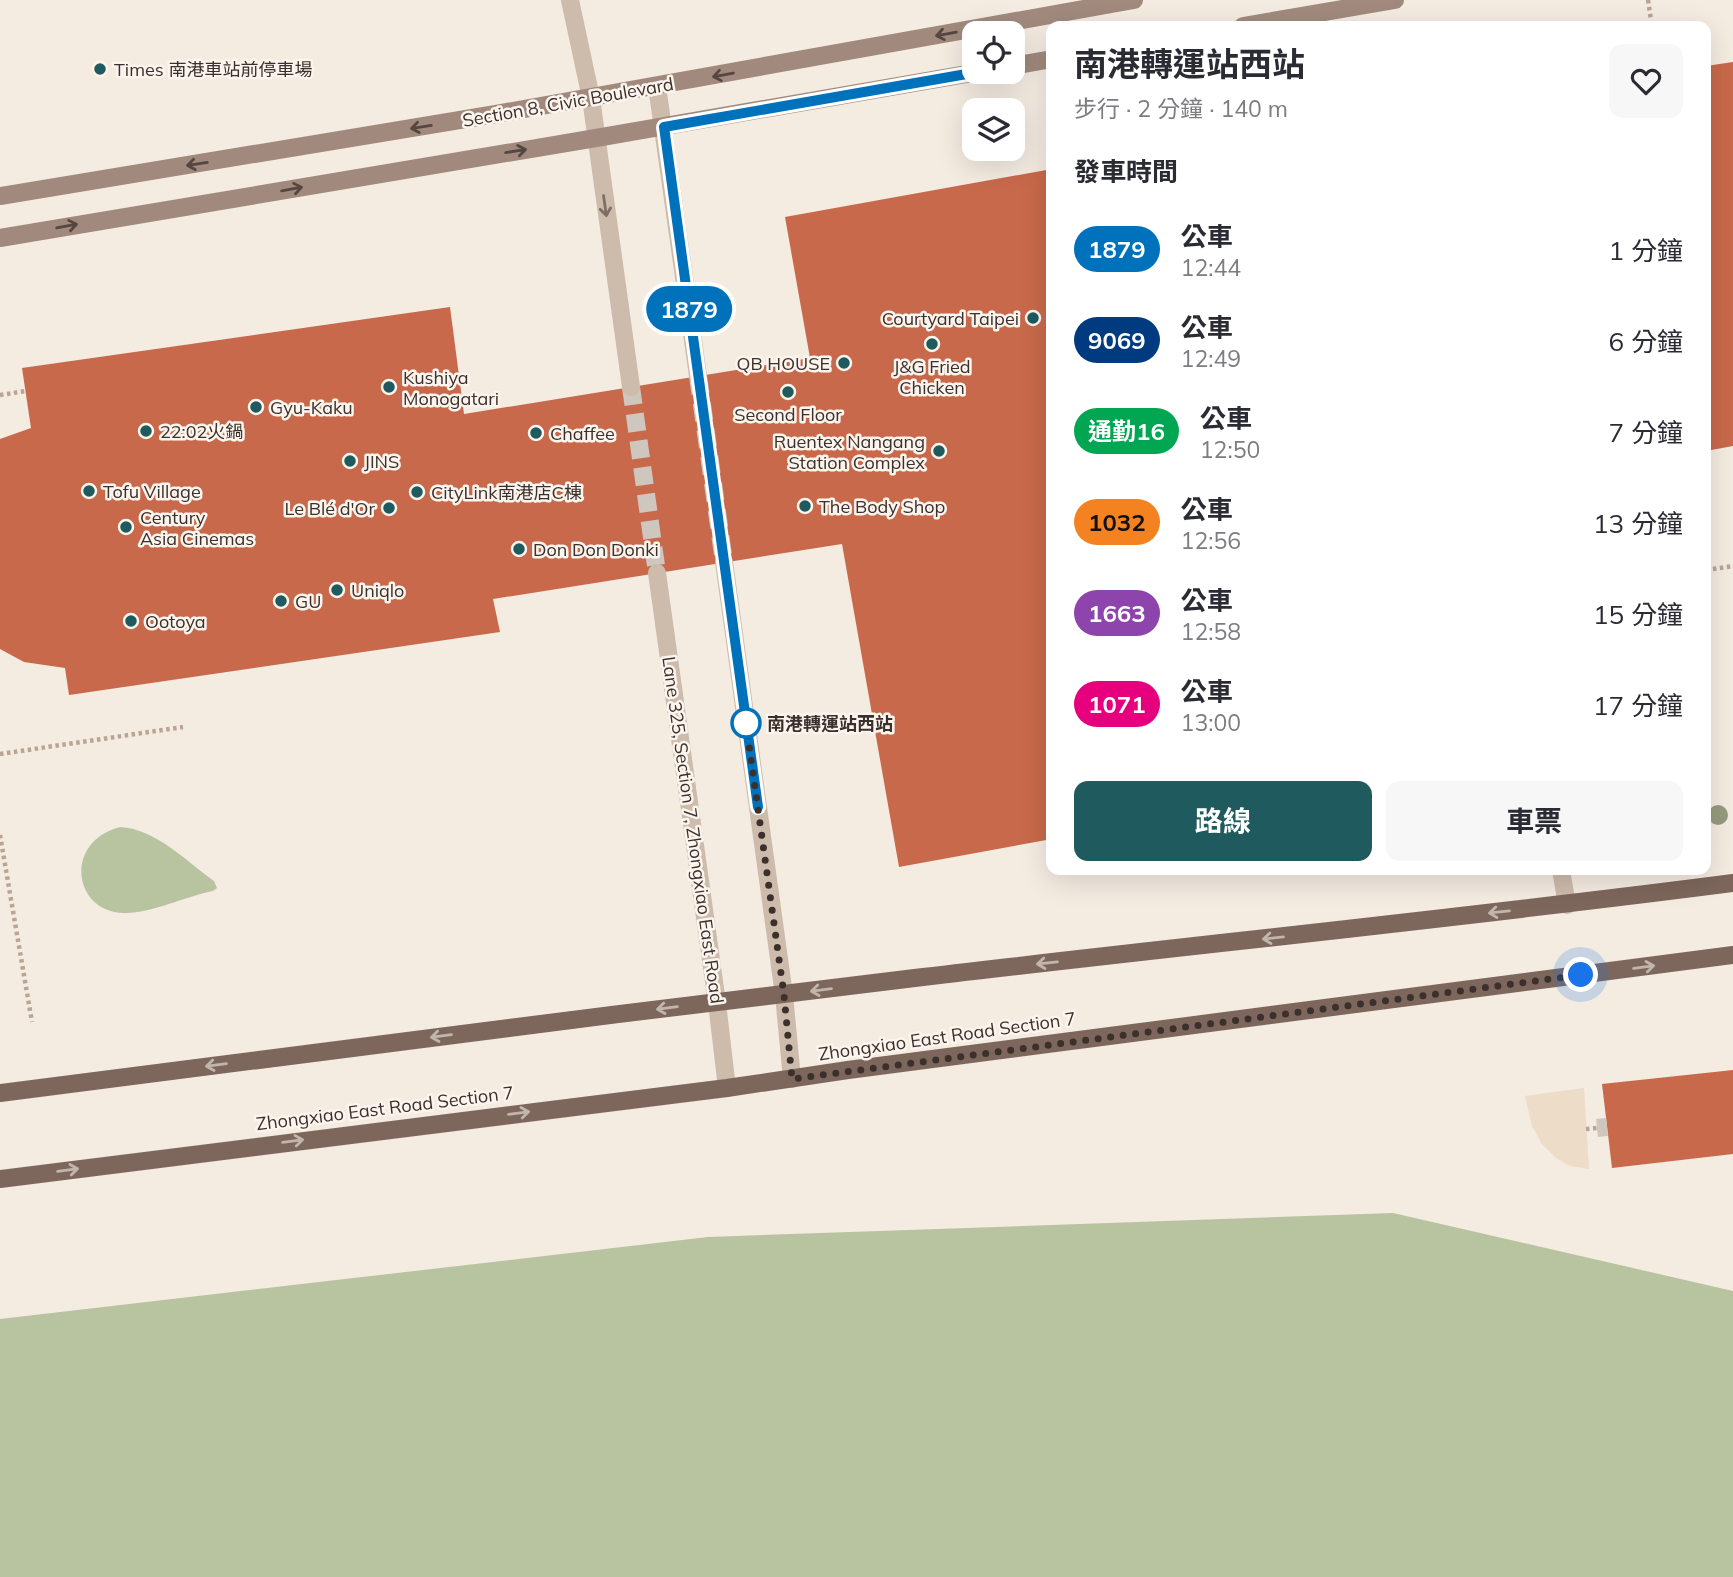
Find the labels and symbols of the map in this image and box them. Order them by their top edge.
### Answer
one-way arrow [935,28,958,41]
place label: Times 南港車站前停車場 [114,58,312,81]
marker: Times 南港車站前停車場 [92,61,108,77]
one-way arrow [712,69,734,82]
street label: Section 8, Civic Boulevard [461,72,675,132]
one-way arrow [410,121,433,134]
one-way arrow [504,144,527,157]
one-way arrow [186,158,208,171]
one-way arrow [280,182,303,195]
one-way arrow [599,194,612,217]
one-way arrow [55,219,78,232]
line badge: 1879 [640,286,738,332]
place label: Courtyard Taipei [882,307,1019,330]
marker: Courtyard Taipei [1025,310,1041,326]
marker: J&G Fried Chicken [924,336,940,352]
place label: QB HOUSE [737,352,830,375]
marker: QB HOUSE [836,355,852,371]
place label: J&G Fried Chicken [893,355,971,399]
place label: Kushiya Monogatari [403,366,499,410]
marker: Kushiya Monogatari [381,379,397,395]
marker: Second Floor [780,384,796,400]
place label: Gyu-Kaku [270,396,353,419]
marker: Gyu-Kaku [248,399,264,415]
place label: Second Floor [734,403,842,426]
place label: 22:02火鍋 [160,420,243,443]
place label: Chaffee [550,422,615,445]
marker: 22:02火鍋 [138,423,154,439]
marker: Chaffee [528,425,544,441]
place label: Ruentex Nangang Station Complex [774,430,925,474]
marker: Ruentex Nangang Station Complex [931,443,947,459]
place label: JINS [364,450,399,473]
marker: JINS [342,453,358,469]
place label: Tofu Village [103,480,201,503]
place label: CityLink南港店C棟 [431,481,582,504]
marker: Tofu Village [81,483,97,499]
marker: CityLink南港店C棟 [409,484,425,500]
place label: The Body Shop [819,495,945,518]
place label: Le Blé d'Or [285,497,375,520]
marker: The Body Shop [797,498,813,514]
marker: Le Blé d'Or [381,500,397,516]
place label: Century Asia Cinemas [140,506,254,550]
marker: Century Asia Cinemas [118,519,134,535]
place label: Don Don Donki [533,538,659,561]
marker: Don Don Donki [511,541,527,557]
place label: Uniqlo [351,579,404,602]
marker: Uniqlo [329,582,345,598]
place label: GU [295,590,321,613]
marker: GU [273,593,289,609]
place label: Ootoya [145,610,206,633]
marker: Ootoya [123,613,139,629]
street label: Lane 325, Section 7, Zhongxiao East Road [657,655,729,1005]
marker: 南港轉運站西站 [731,708,761,738]
place label: 南港轉運站西站 [767,712,893,735]
one-way arrow [1488,906,1511,919]
one-way arrow [1262,931,1285,944]
one-way arrow [1036,957,1059,970]
your location [1563,957,1598,992]
one-way arrow [1632,960,1654,973]
one-way arrow [810,983,833,996]
one-way arrow [656,1002,679,1015]
street label: Zhongxiao East Road Section 7 [817,1007,1077,1065]
one-way arrow [431,1030,453,1043]
one-way arrow [205,1059,228,1072]
street label: Zhongxiao East Road Section 7 [255,1081,515,1135]
one-way arrow [507,1106,530,1119]
one-way arrow [282,1135,304,1148]
one-way arrow [56,1163,79,1176]

